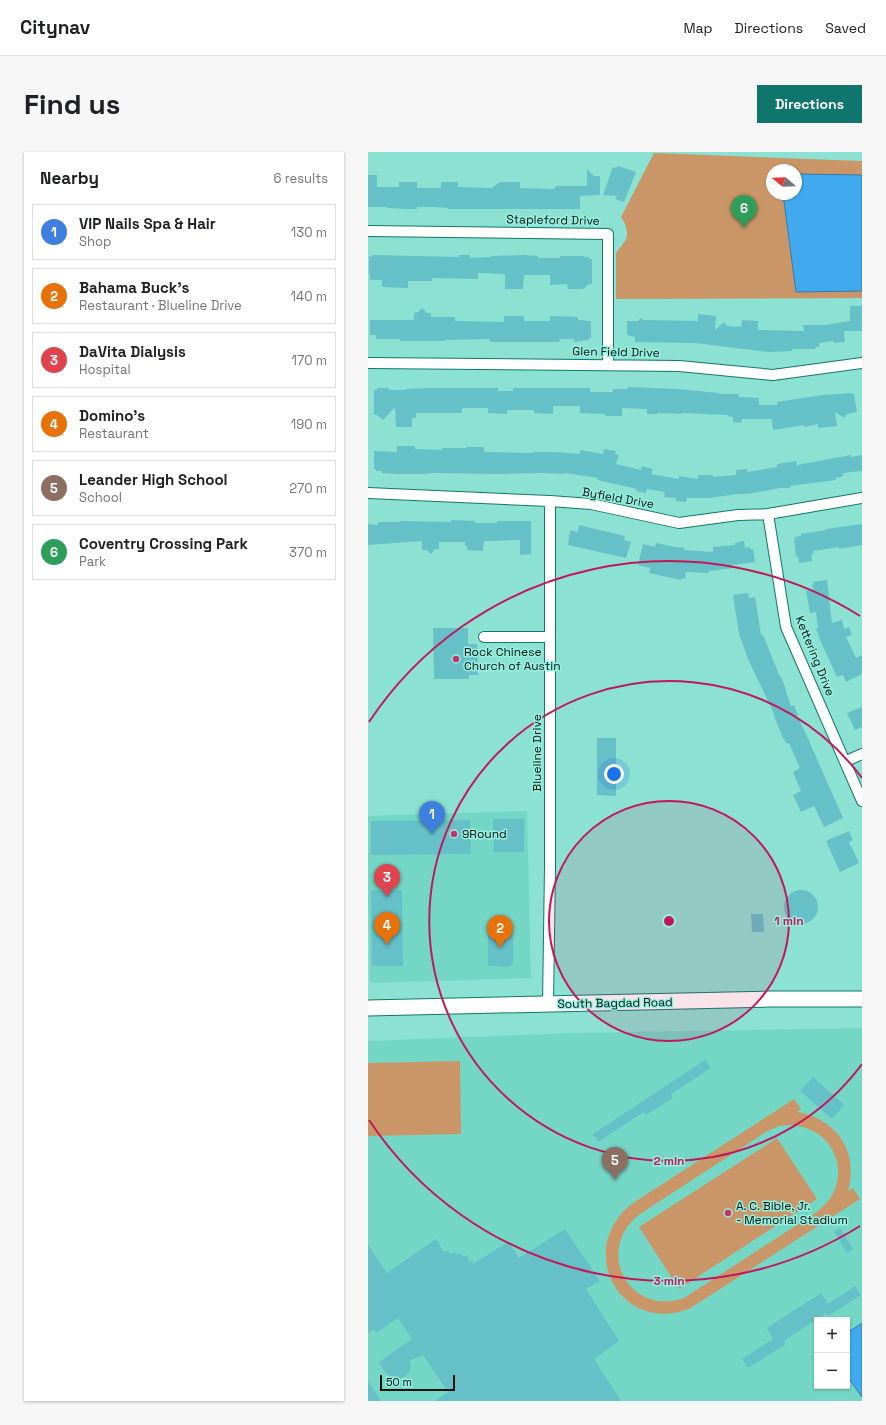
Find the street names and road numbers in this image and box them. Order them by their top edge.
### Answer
street label: Stapleford Drive [506,211,600,229]
street label: Glen Field Drive [572,343,660,361]
street label: Byfield Drive [581,484,655,512]
street label: Kettering Drive [792,614,838,698]
street label: Blueline Drive [529,714,545,792]
street label: South Bagdad Road [557,994,673,1012]

